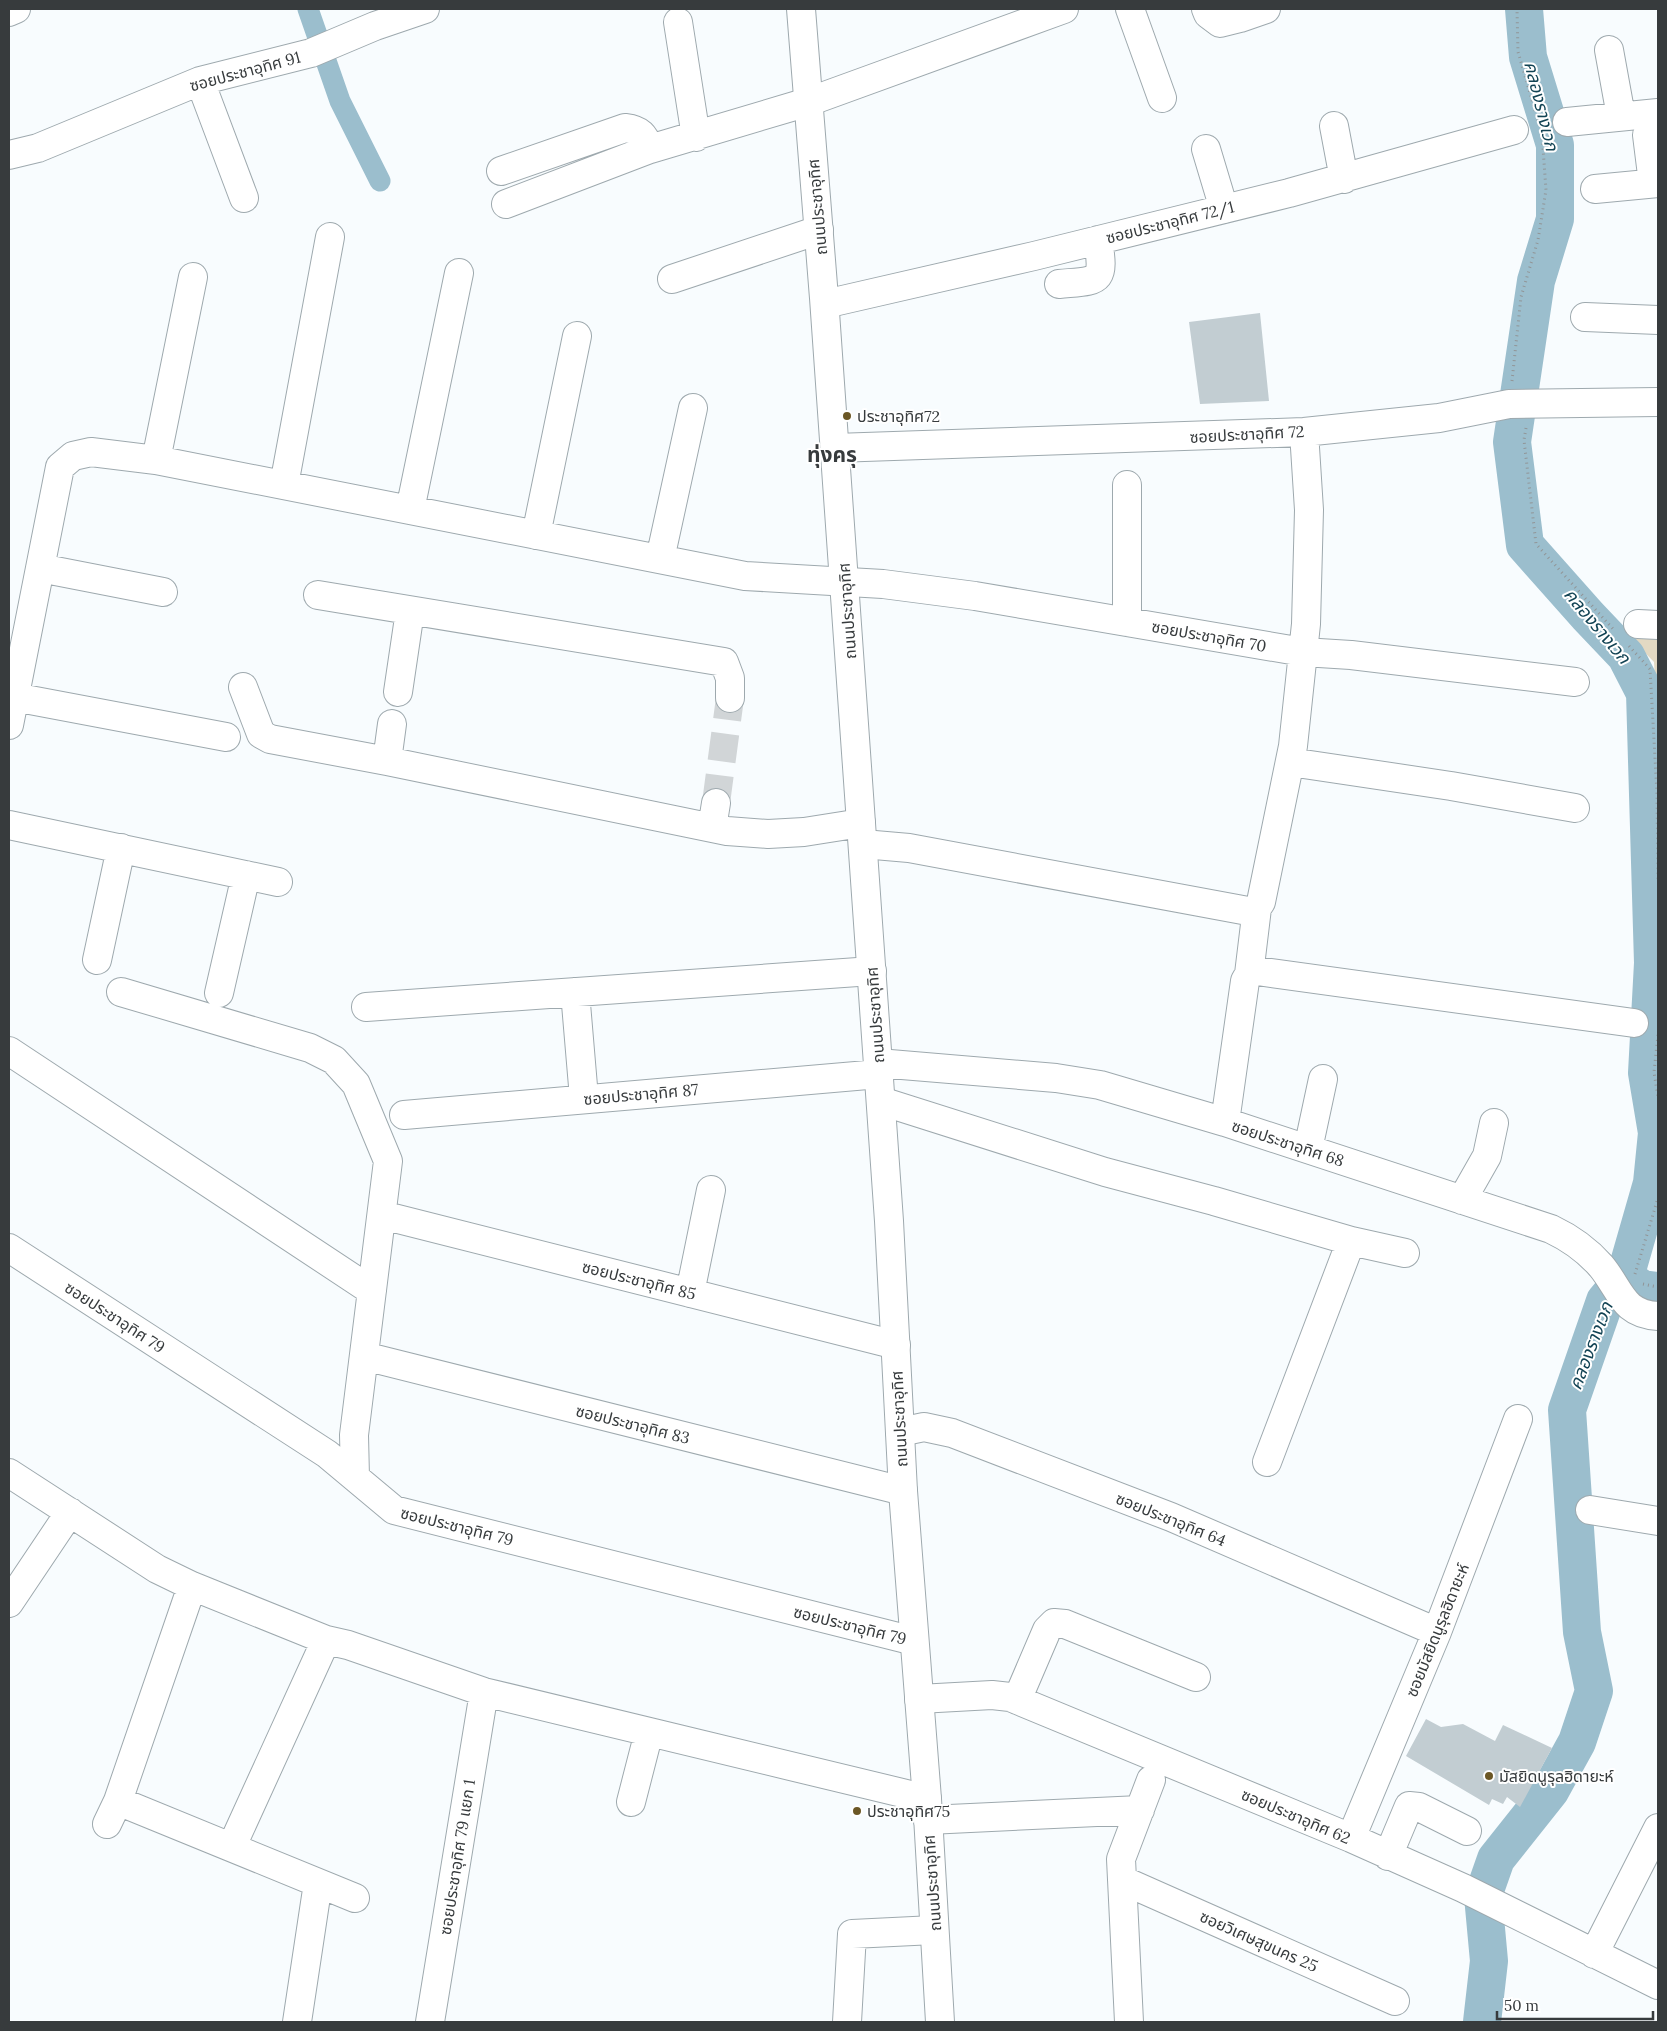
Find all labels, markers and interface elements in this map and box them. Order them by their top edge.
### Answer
street label: ซอยประชาอุทิศ 91 [187,47,303,95]
water label: คลองรางเวก [1519,59,1564,154]
street label: ถนนประชาอุทิศ [803,158,831,256]
street label: ซอยประชาอุทิศ 72/1 [1104,196,1237,249]
place label: ประชาอุทิศ72 [857,406,940,426]
marker: ประชาอุทิศ72 [841,410,853,422]
street label: ซอยประชาอุทิศ 72 [1189,421,1305,447]
district label: ทุ่งครุ [807,441,857,468]
street label: ถนนประชาอุทิศ [834,562,860,660]
water label: คลองรางเวก [1559,583,1636,669]
street label: ซอยประชาอุทิศ 70 [1150,616,1268,656]
street label: ถนนประชาอุทิศ [862,966,888,1064]
street label: ซอยประชาอุทิศ 87 [583,1079,700,1109]
street label: ซอยประชาอุทิศ 68 [1229,1115,1347,1171]
street label: ซอยประชาอุทิศ 85 [580,1256,698,1304]
street label: ซอยประชาอุทิศ 79 [61,1277,169,1357]
water label: คลองรางเวก [1563,1298,1618,1393]
street label: ถนนประชาอุทิศ [886,1370,912,1468]
street label: ซอยประชาอุทิศ 83 [574,1400,692,1448]
street label: ซอยประชาอุทิศ 64 [1113,1488,1229,1550]
street label: ซอยประชาอุทิศ 79 [399,1502,515,1550]
street label: ซอยมัสยิดนูรุลฮิดายะห์ [1401,1560,1473,1700]
street label: ซอยประชาอุทิศ 79 [792,1601,908,1649]
place label: มัสยิดนูรุลฮิดายะห์ [1499,1766,1614,1786]
marker: มัสยิดนูรุลฮิดายะห์ [1483,1770,1495,1782]
street label: ซอยประชาอุทิศ 79 แยก 1 [435,1777,479,1936]
street label: ซอยประชาอุทิศ 62 [1238,1784,1354,1848]
place label: ประชาอุทิศ75 [867,1801,950,1821]
marker: ประชาอุทิศ75 [851,1805,863,1817]
street label: ถนนประชาอุทิศ [919,1834,945,1932]
street label: ซอยวิเศษสุขนคร 25 [1197,1906,1321,1976]
scale bar [1497,1988,1653,2020]
text: 50 m [1504,1996,1539,2015]

